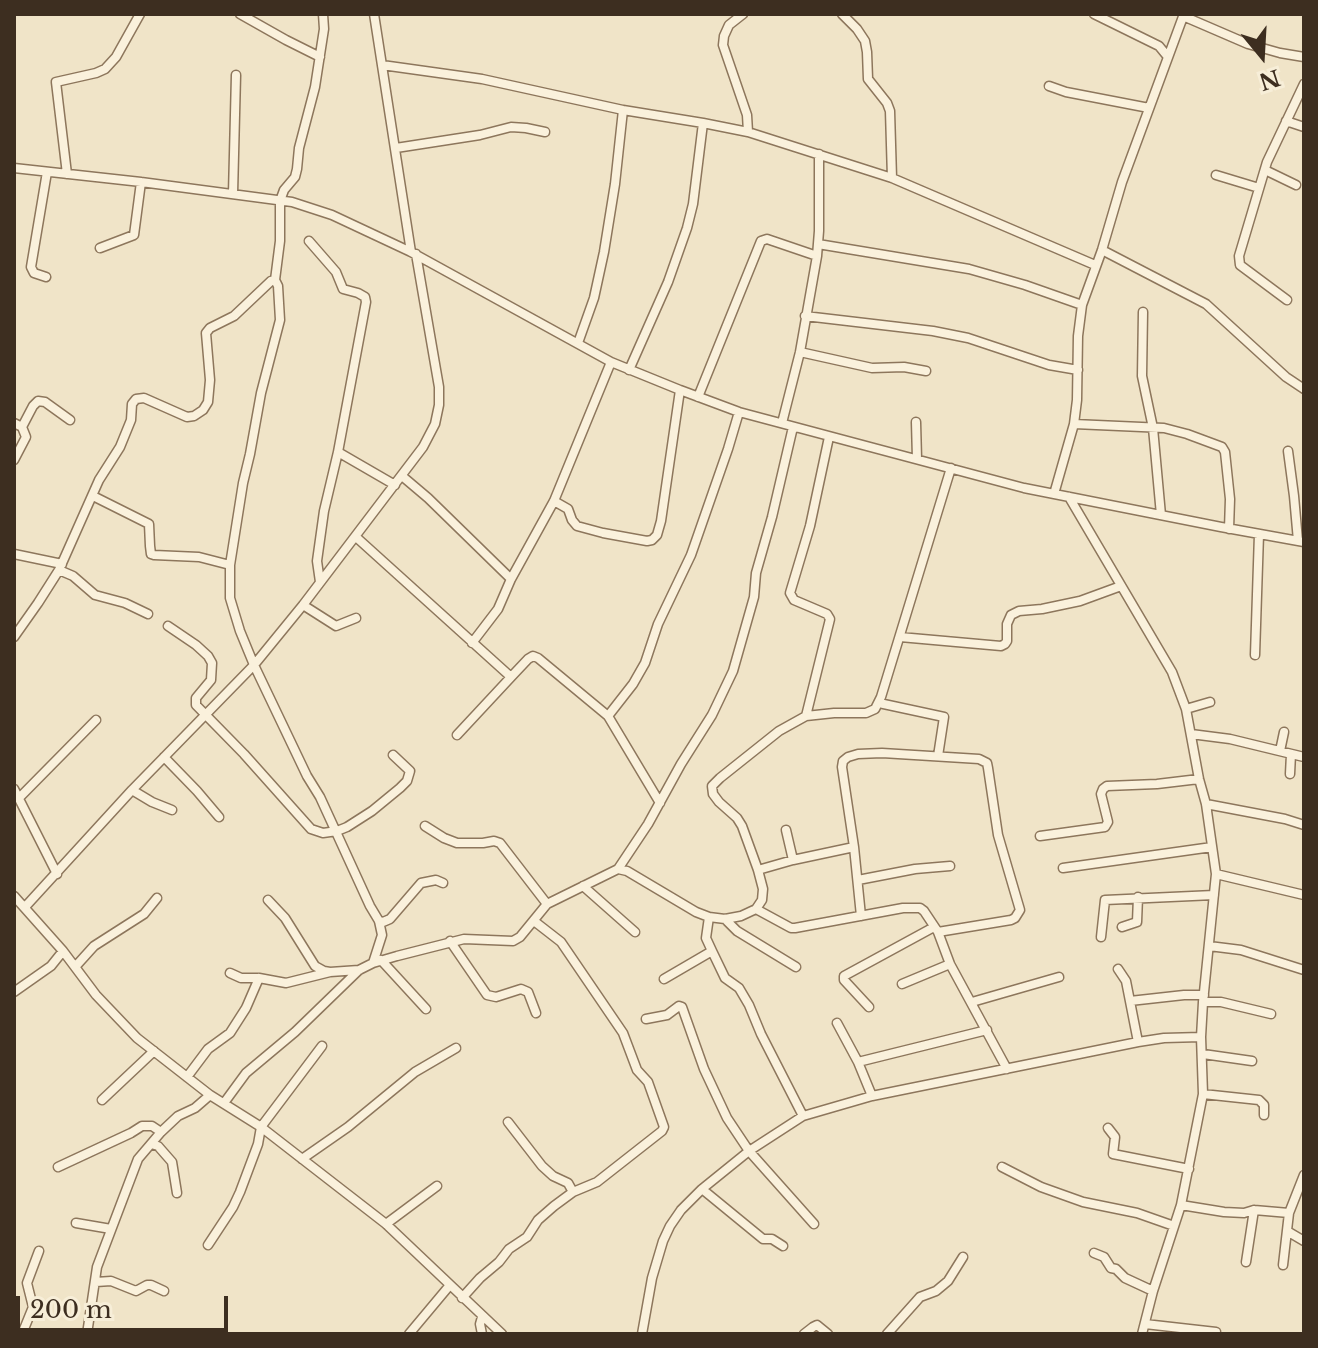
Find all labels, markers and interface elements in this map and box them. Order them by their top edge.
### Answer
north arrow [1222,16,1302,96]
text: N [1256,63,1284,95]
scale bar [20,1280,232,1330]
text: 200 m [30,1295,112,1324]

